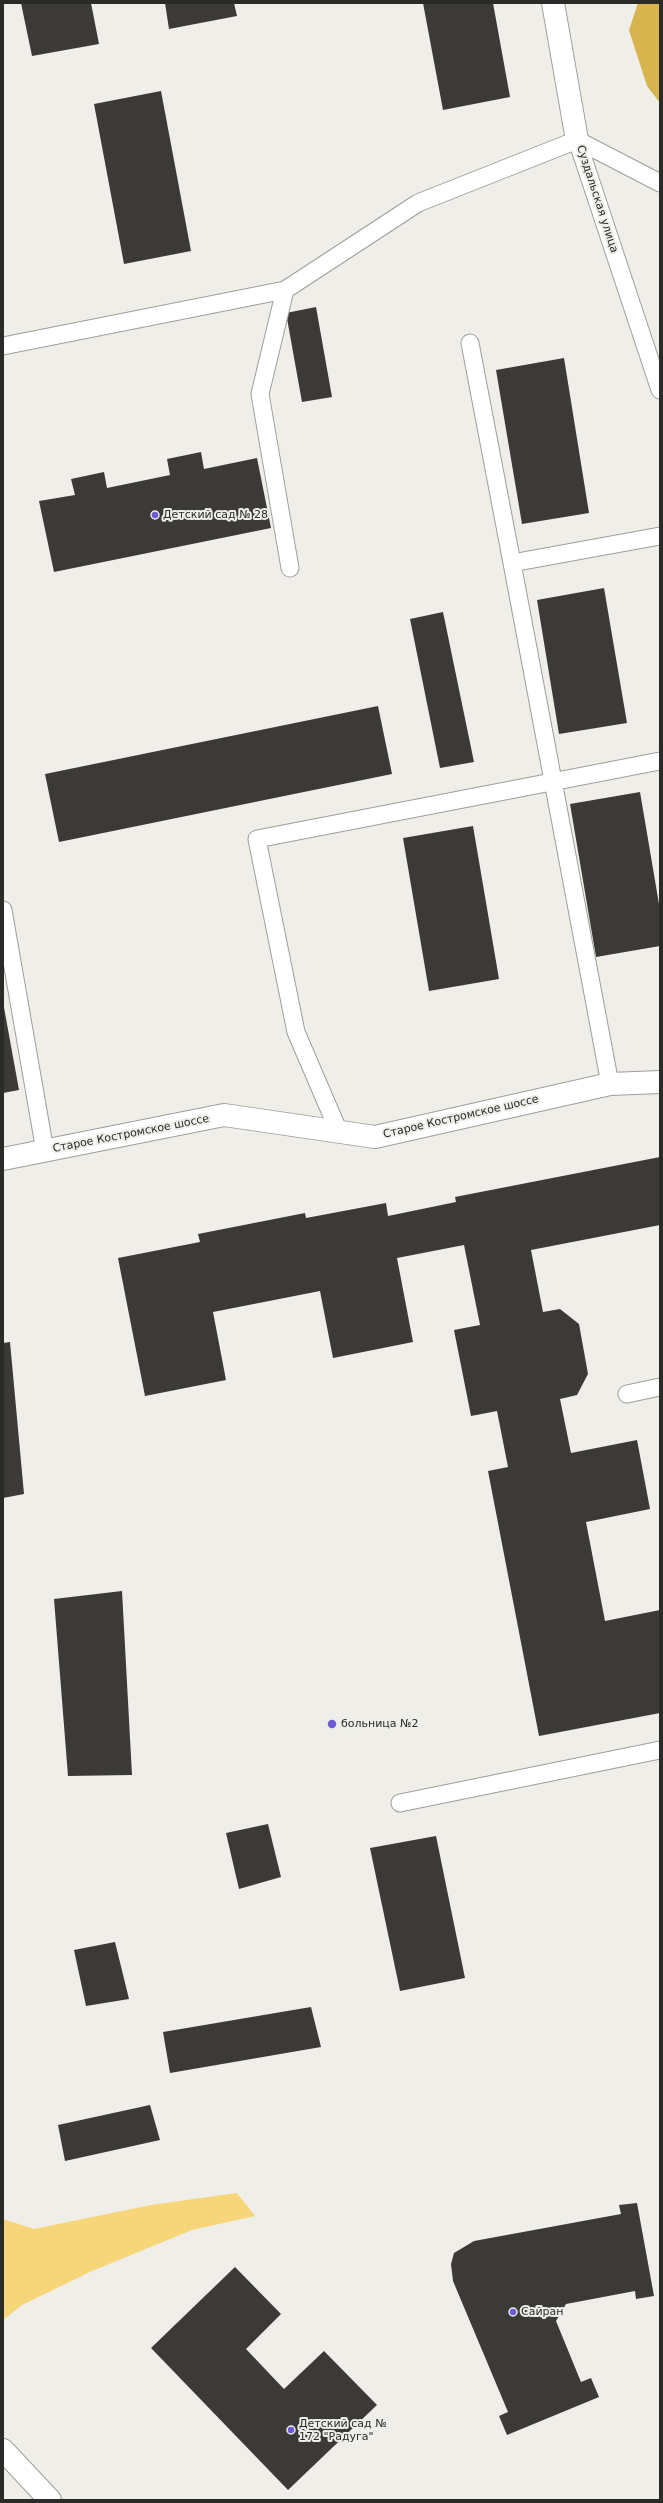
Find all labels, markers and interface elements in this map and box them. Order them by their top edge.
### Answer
street label: Суздальская улица [573,144,621,254]
place label: Детский сад № 28 [163,508,268,522]
marker: Детский сад № 28 [150,510,160,520]
street label: Старое Костромское шоссе [382,1093,540,1141]
street label: Старое Костромское шоссе [52,1112,210,1156]
place label: больница №2 [341,1717,419,1731]
marker: больница №2 [326,1718,338,1730]
place label: Сайран [521,2305,563,2319]
marker: Сайран [508,2307,518,2317]
place label: Детский сад № 172 "Радуга" [299,2417,387,2443]
marker: Детский сад № 172 "Радуга" [286,2425,296,2435]

